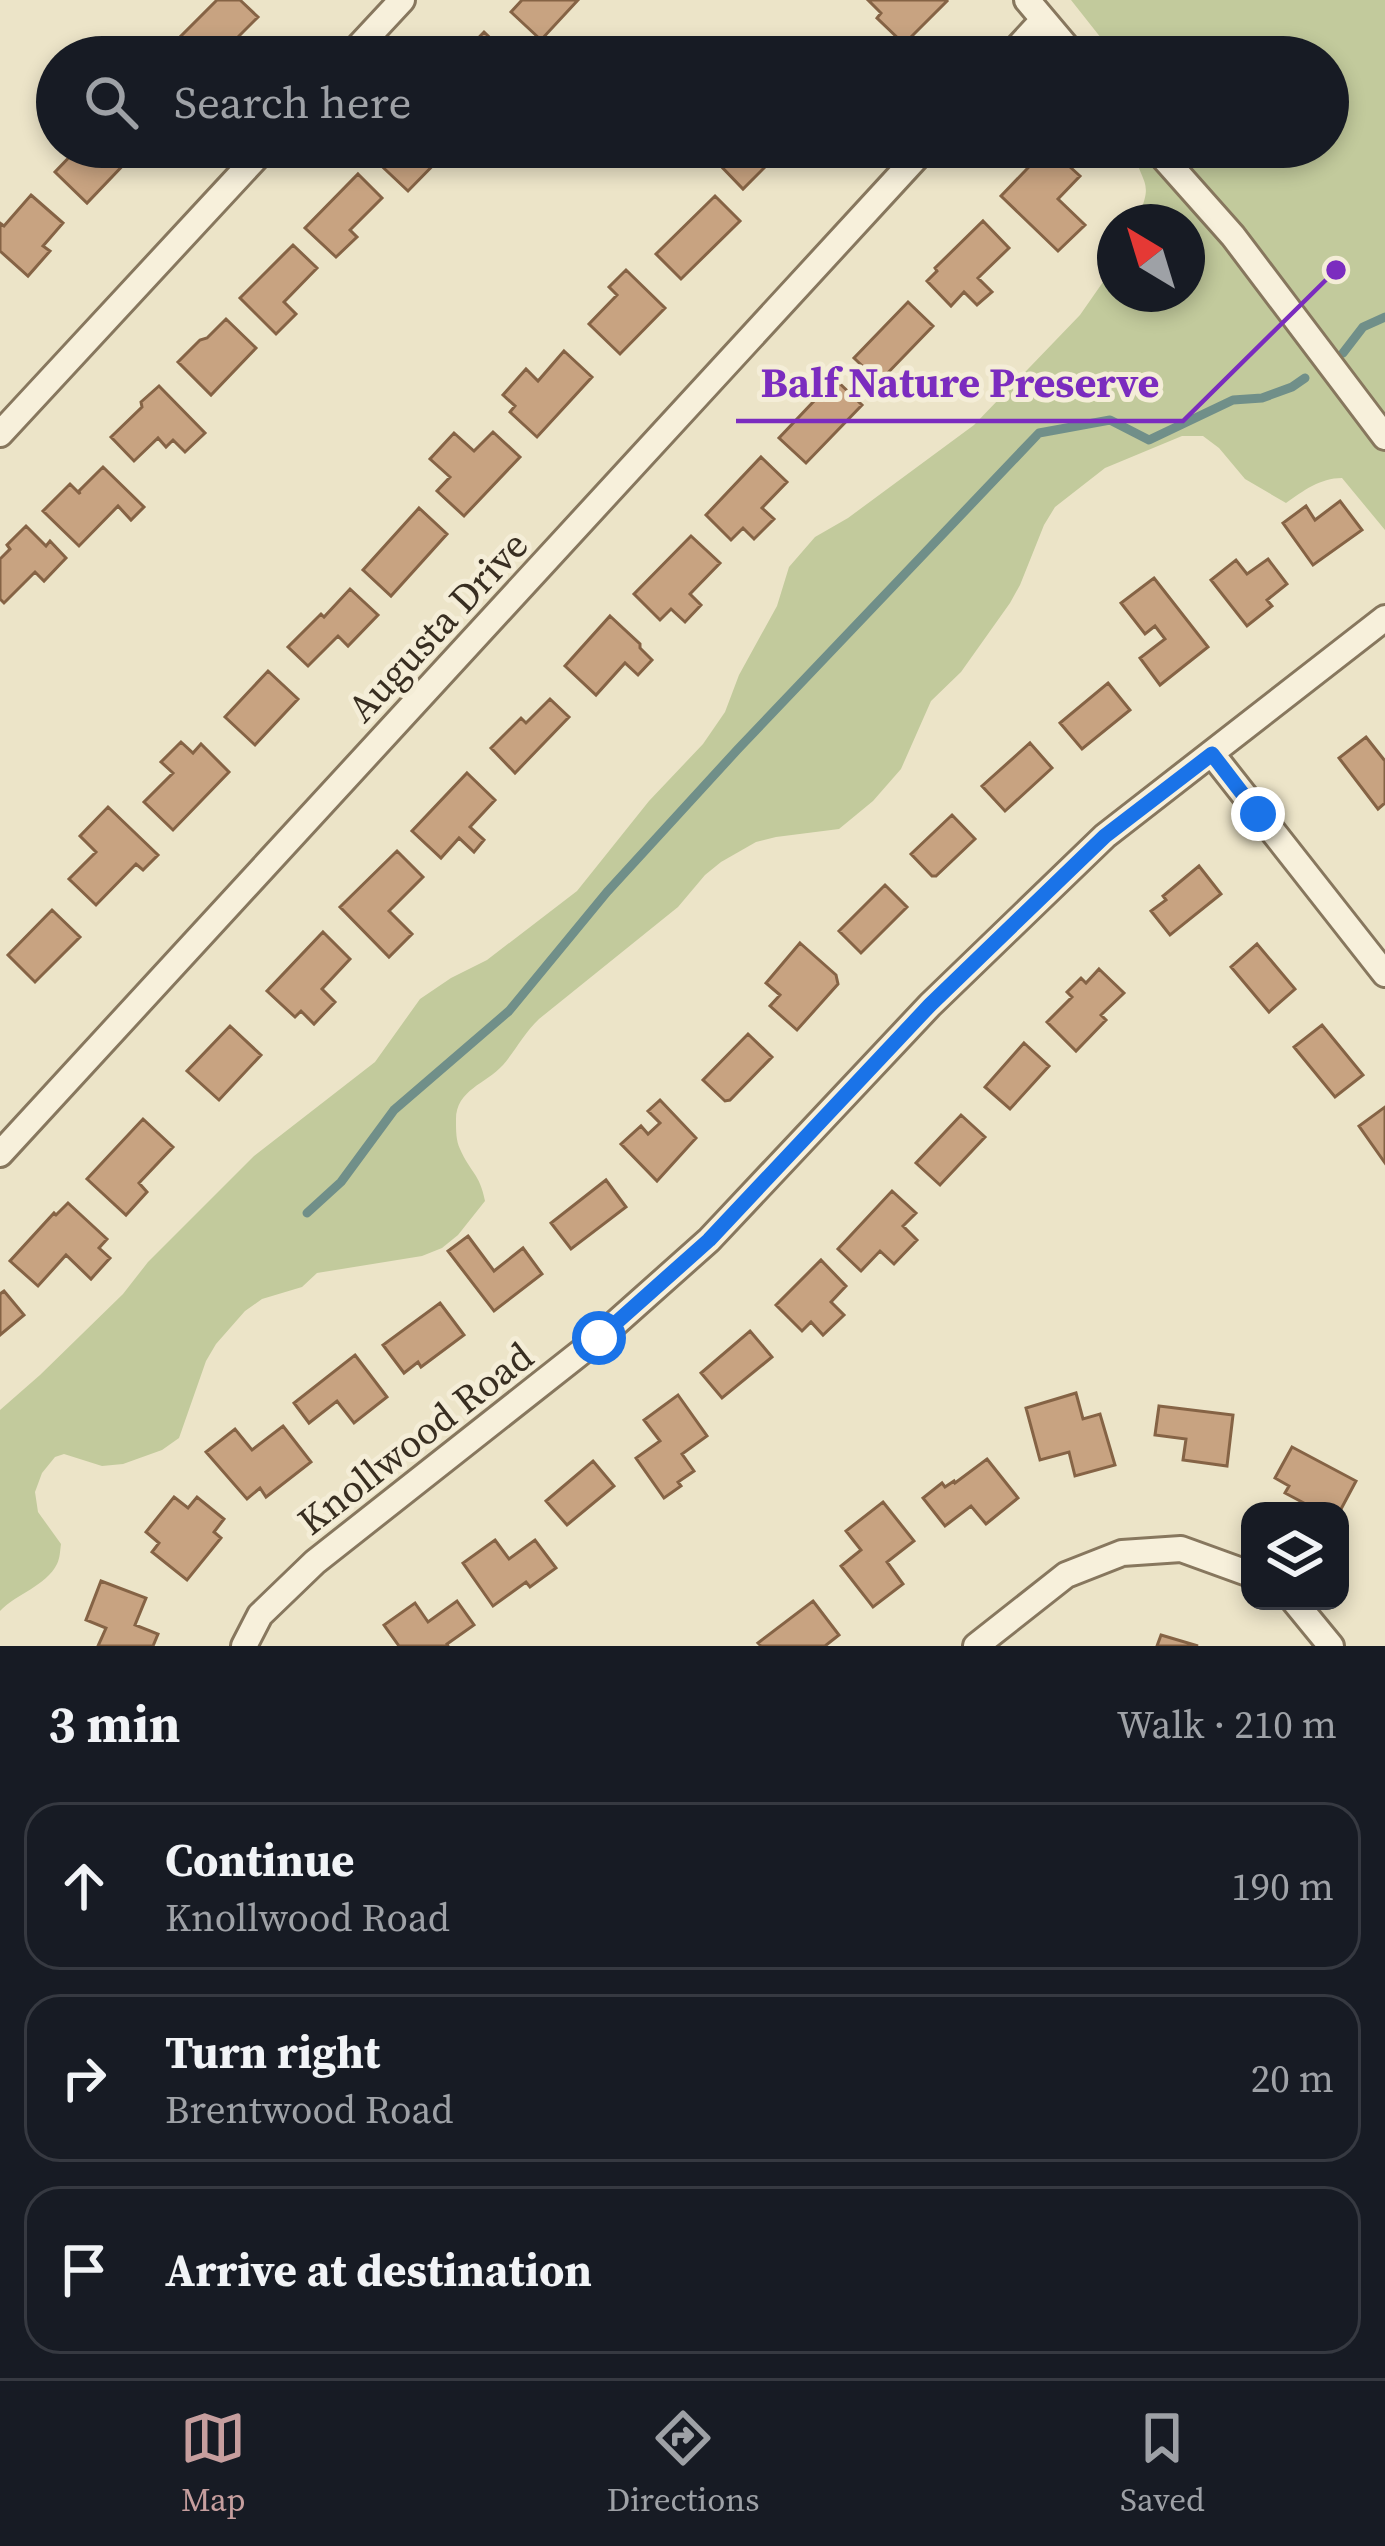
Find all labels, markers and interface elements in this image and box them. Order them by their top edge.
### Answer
search box [36,36,1349,168]
icon: search [78,69,144,135]
text: Search here [174,71,411,133]
north arrow [1097,204,1205,312]
callout: Balf Nature Preserve [736,343,1183,421]
text: Balf Nature Preserve [761,353,1159,411]
street label: Augusta Drive [335,519,540,733]
route end [1231,787,1285,841]
route start [572,1311,626,1365]
street label: Knollwood Road [287,1330,544,1547]
map controls [1241,1502,1349,1610]
button: layers [1241,1502,1349,1610]
text: 3 min [48,1689,180,1759]
text: Walk · 210 m [1117,1698,1337,1751]
text: Continue [165,1829,354,1891]
icon: ahead [51,1853,117,1919]
text: 190 m [1231,1860,1334,1913]
text: Knollwood Road [165,1891,450,1944]
text: Turn right [165,2021,380,2083]
icon: right [51,2045,117,2111]
text: 20 m [1251,2052,1334,2105]
text: Brentwood Road [165,2083,453,2136]
icon: arrive [51,2237,117,2303]
text: Arrive at destination [165,2239,592,2301]
tab: Map [180,2405,246,2522]
tab: Directions [607,2405,760,2522]
tab: Saved [1120,2405,1205,2522]

